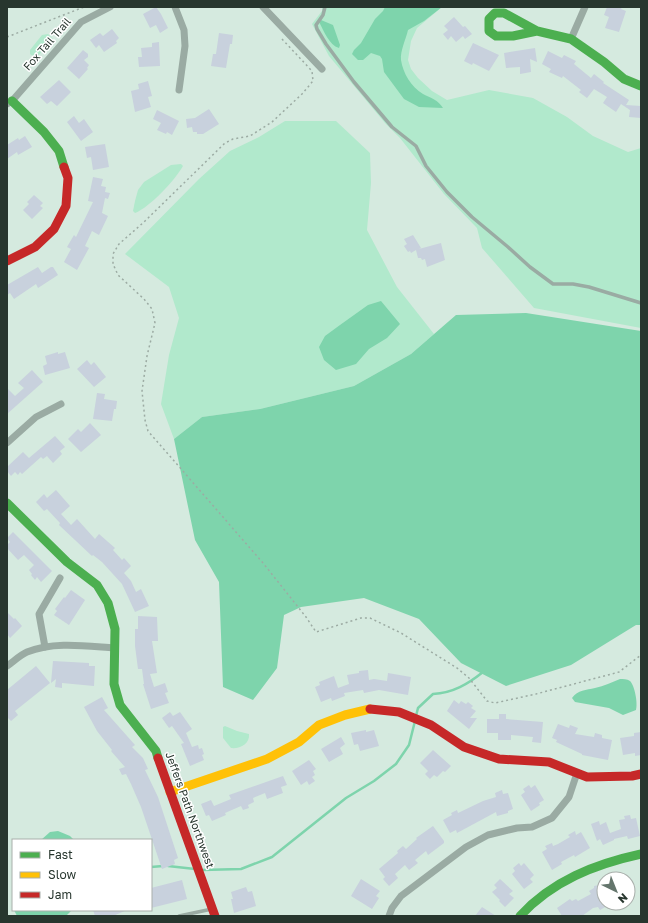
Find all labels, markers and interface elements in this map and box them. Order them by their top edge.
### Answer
street label: Fox Tail Trail [20,14,73,73]
street label: Jeffers Path Northwest [163,750,218,870]
legend [12,839,152,911]
text: Fast [48,847,73,862]
text: Slow [48,867,76,882]
north arrow [596,871,636,911]
text: Jam [48,887,72,902]
text: N [616,891,631,906]

